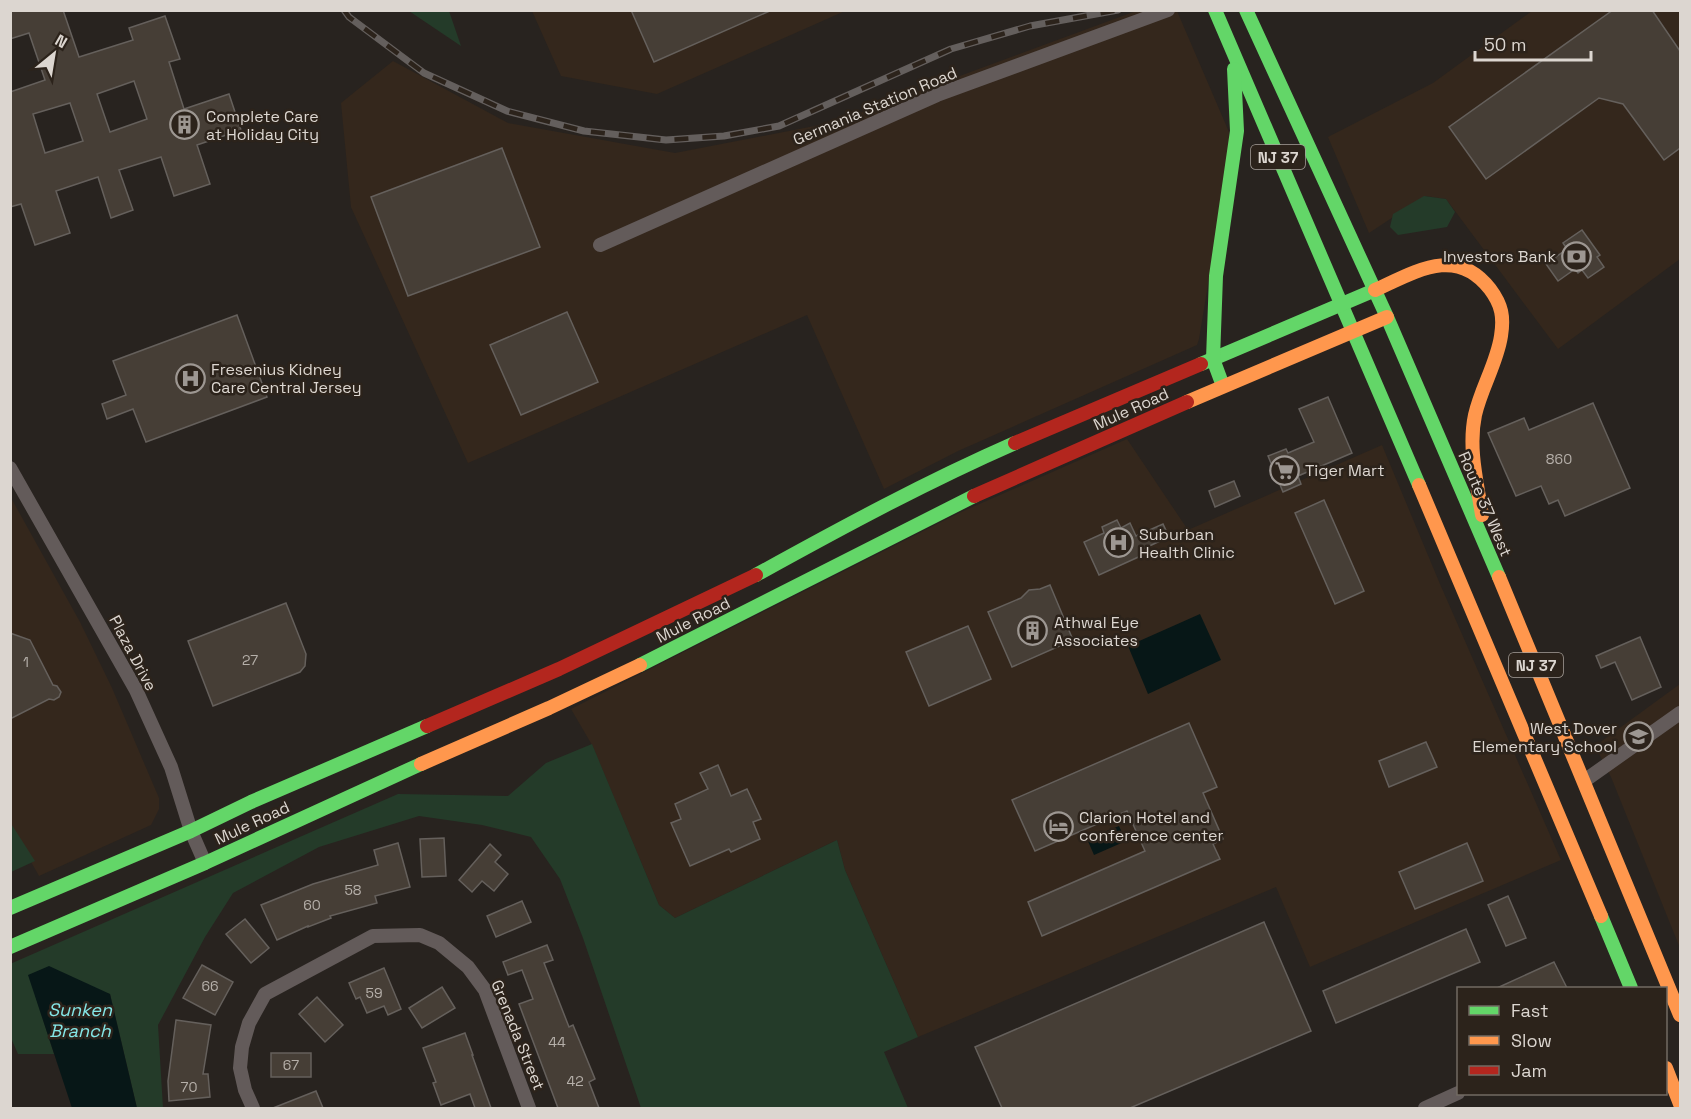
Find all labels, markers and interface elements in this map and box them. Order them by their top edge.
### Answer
north arrow [24,24,84,84]
scale bar [1475,24,1590,62]
text: N [51,30,71,53]
text: 50 m [1484,33,1526,56]
street label: Germania Station Road [790,62,960,150]
place label: Complete Care at Holiday City [206,106,319,145]
building icon: Complete Care at Holiday City [169,109,201,141]
road number: NJ 37 [1251,145,1305,169]
bank icon: Investors Bank [1561,240,1593,272]
place label: Investors Bank [1443,246,1556,267]
place label: Fresenius Kidney Care Central Jersey [211,359,362,398]
hospital icon: Fresenius Kidney Care Central Jersey [174,362,206,394]
street label: Mule Road [1090,383,1172,435]
street label: Route 37 West [1453,448,1517,560]
house number: 860 [1546,450,1572,468]
supermarket icon: Tiger Mart [1268,454,1300,486]
place label: Tiger Mart [1305,460,1385,481]
place label: Suburban Health Clinic [1139,524,1235,563]
hospital icon: Suburban Health Clinic [1102,527,1134,559]
street label: Mule Road [652,592,734,648]
street label: Plaza Drive [104,612,162,694]
place label: Athwal Eye Associates [1054,612,1139,651]
building icon: Athwal Eye Associates [1017,615,1049,647]
house number: 27 [242,651,258,669]
house number: 1 [23,653,29,671]
road number: NJ 37 [1509,653,1563,677]
place label: West Dover Elementary School [1472,718,1617,757]
school or university icon: West Dover Elementary School [1622,721,1654,753]
street label: Mule Road [211,796,293,850]
place label: Clarion Hotel and conference center [1079,807,1224,846]
hotel icon: Clarion Hotel and conference center [1042,810,1074,842]
house number: 58 [344,881,362,899]
house number: 60 [303,896,321,914]
house number: 66 [201,977,219,995]
street label: Grenada Street [486,977,550,1093]
house number: 59 [366,984,382,1002]
legend [1457,987,1667,1095]
water label: Sunken Branch [48,998,113,1042]
text: Fast [1511,999,1548,1022]
text: Slow [1511,1029,1552,1052]
house number: 44 [548,1033,566,1051]
house number: 67 [283,1056,299,1074]
text: Jam [1511,1059,1547,1082]
house number: 42 [566,1072,584,1090]
house number: 70 [181,1078,197,1096]

